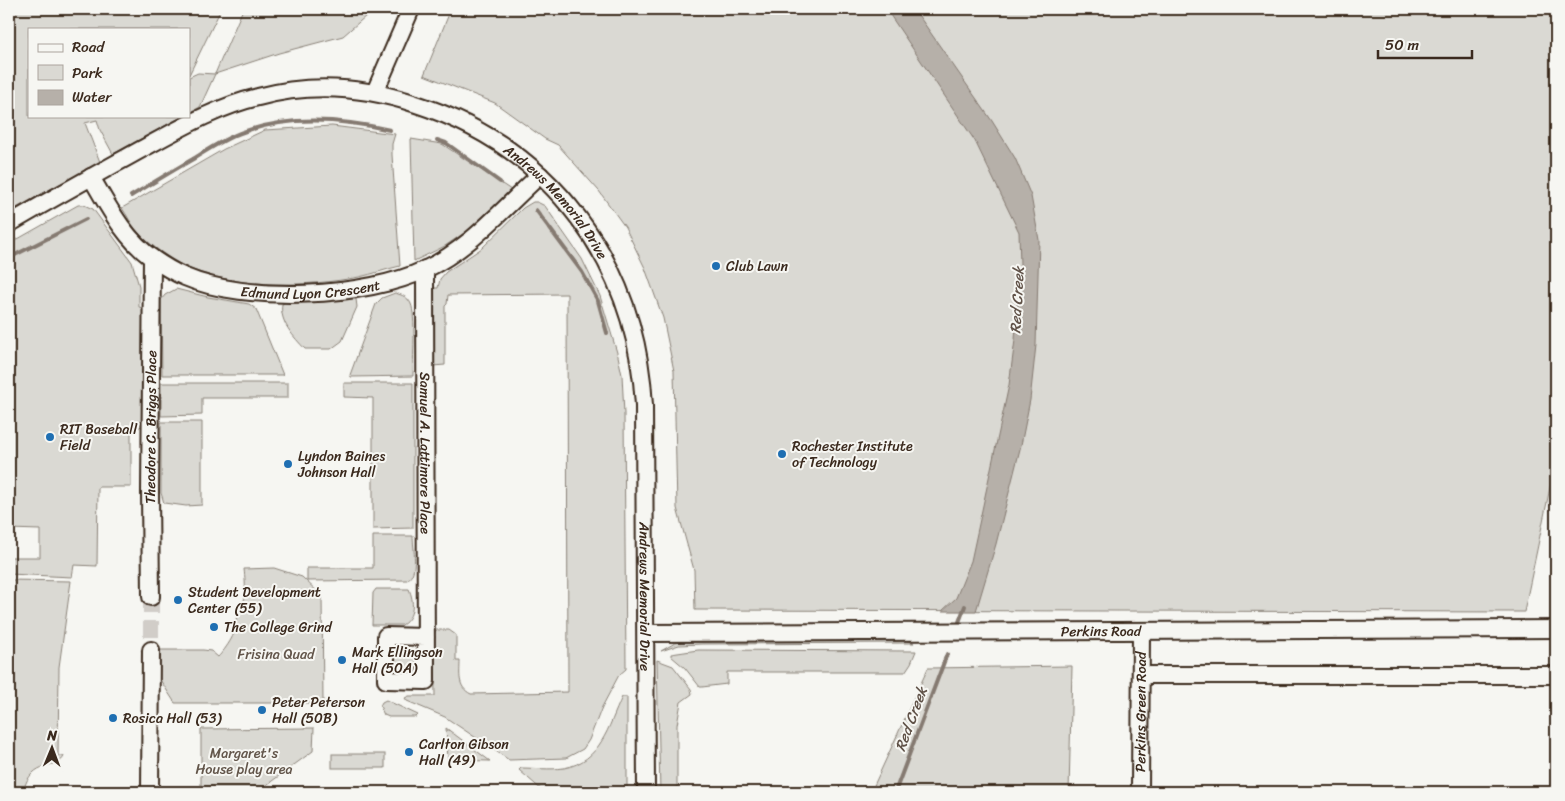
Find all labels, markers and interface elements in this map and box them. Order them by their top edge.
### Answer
legend [28,28,190,118]
scale bar [1378,28,1471,60]
text: 50 m [1385,32,1420,58]
text: Road [72,34,105,60]
text: Park [72,60,103,86]
text: Water [72,84,112,110]
street label: Andrews Memorial Drive [497,137,614,264]
place label: Club Lawn [726,254,789,279]
marker: Club Lawn [710,260,722,272]
water label: Red Creek [1002,265,1032,334]
street label: Edmund Lyon Crescent [239,273,383,307]
street label: Theodore C. Briggs Place [138,350,164,504]
street label: Samuel A. Lattimore Place [412,372,438,534]
place label: RIT Baseball Field [60,417,138,458]
marker: RIT Baseball Field [44,431,56,443]
place label: Rochester Institute of Technology [792,434,913,475]
place label: Lyndon Baines Johnson Hall [297,444,385,485]
marker: Rochester Institute of Technology [776,448,788,460]
marker: Lyndon Baines Johnson Hall [282,458,294,470]
street label: Andrews Memorial Drive [632,521,657,671]
place label: Student Development Center (55) [188,580,321,621]
marker: Student Development Center (55) [172,594,184,606]
place label: The College Grind [224,615,333,640]
street label: Perkins Road [1061,619,1143,644]
marker: The College Grind [208,621,220,633]
place label: Mark Ellingson Hall (50A) [352,640,443,681]
park label: Frisina Quad [238,642,316,667]
street label: Perkins Green Road [1128,650,1154,772]
marker: Mark Ellingson Hall (50A) [336,654,348,666]
water label: Red Creek [887,682,935,755]
place label: Peter Peterson Hall (50B) [272,690,365,731]
marker: Peter Peterson Hall (50B) [256,704,268,716]
place label: Rosica Hall (53) [123,706,222,731]
marker: Rosica Hall (53) [107,712,119,724]
text: N [46,723,58,748]
north arrow [28,724,78,774]
place label: Carlton Gibson Hall (49) [419,732,509,773]
park label: Margaret's House play area [195,741,293,782]
marker: Carlton Gibson Hall (49) [403,746,415,758]

